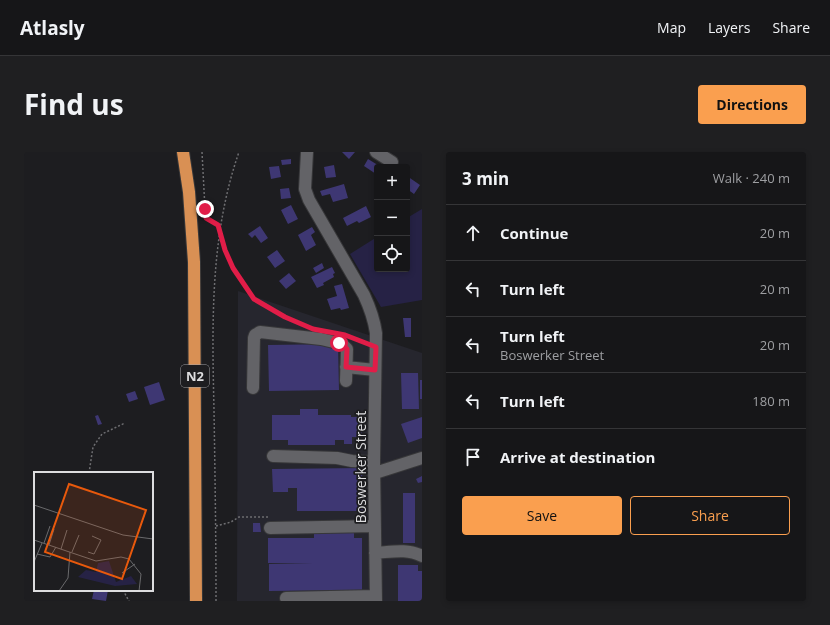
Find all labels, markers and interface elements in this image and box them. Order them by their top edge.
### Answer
text: Atlasly [20,15,85,41]
text: Map [657,18,686,37]
text: Layers [708,18,750,37]
text: Share [772,18,810,37]
text: Find us [24,85,124,123]
button: Directions [698,85,806,124]
map controls [374,164,410,272]
button: + [374,164,410,200]
text: 3 min [462,167,509,190]
text: Walk · 240 m [713,169,790,187]
route end [196,200,214,218]
button: − [374,200,410,236]
icon: ahead [462,222,484,244]
text: Continue [500,223,568,243]
text: 20 m [760,224,790,242]
button: locate [374,236,410,272]
icon: left [462,278,484,300]
text: Turn left [500,279,565,299]
text: 20 m [760,280,790,298]
text: Turn left [500,326,565,346]
route start [330,334,348,352]
icon: left [462,334,484,356]
text: 20 m [760,336,790,354]
text: Boswerker Street [500,346,604,364]
road number: N2 [181,365,209,387]
icon: left [462,390,484,412]
text: Turn left [500,391,565,411]
text: 180 m [752,392,790,410]
street label: Boswerker Street [351,411,370,523]
icon: arrive [462,446,484,468]
text: Arrive at destination [500,447,655,467]
inset map [34,472,153,591]
button: Save [462,496,622,535]
button: Share [630,496,790,535]

